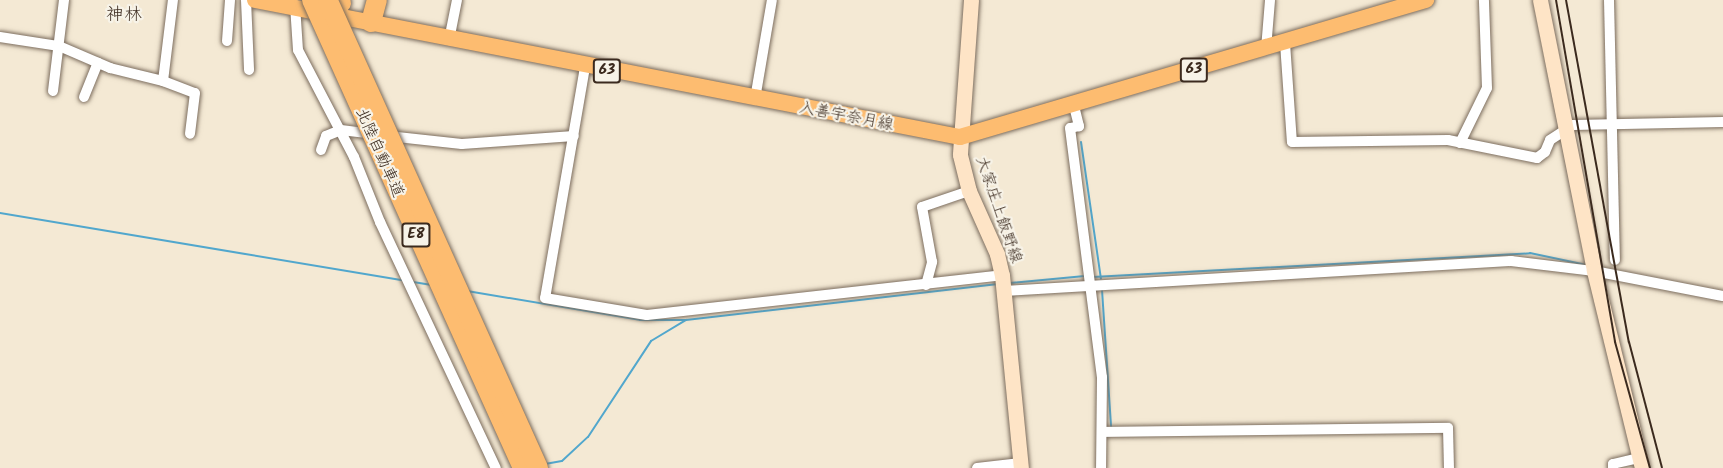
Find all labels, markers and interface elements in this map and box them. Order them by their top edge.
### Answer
district label: 神林 [106,5,142,27]
road number: 63 [1179,58,1209,82]
road number: 63 [592,59,622,83]
street label: 入善宇奈月線 [797,98,895,136]
street label: 北陸自動車道 [351,105,407,201]
street label: 大家庄上飯野線 [971,154,1025,266]
road number: E8 [401,223,431,247]

